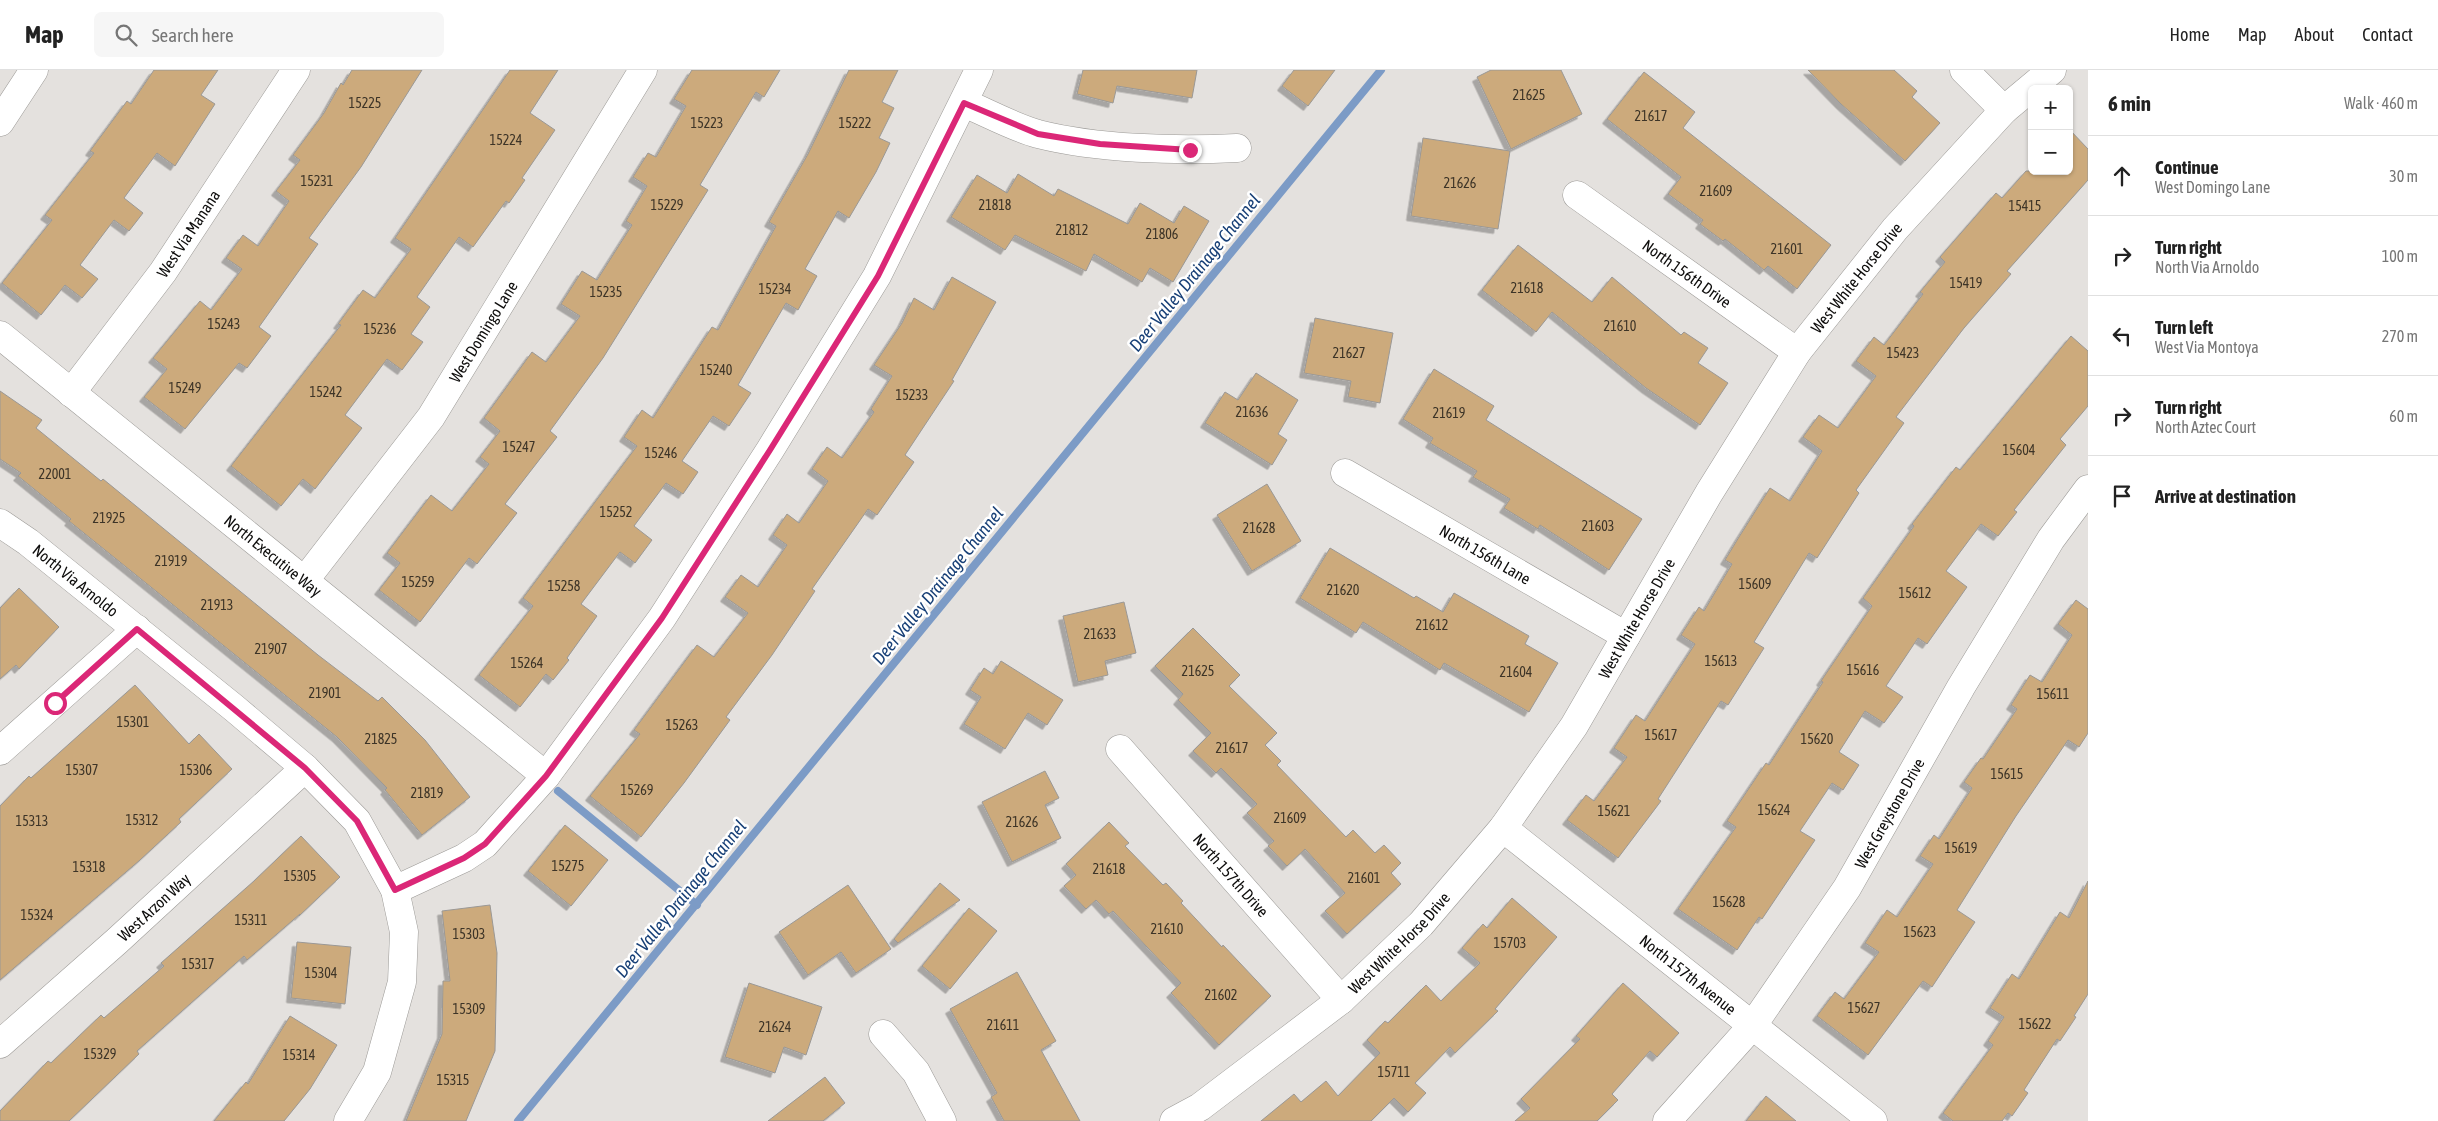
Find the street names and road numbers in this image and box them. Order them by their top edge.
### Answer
street label: West Via Manana [153,187,223,281]
street label: West White Horse Drive [1807,219,1905,336]
street label: North 156th Drive [1639,236,1735,311]
street label: West Domingo Lane [445,278,521,386]
street label: North Executive Way [221,511,326,601]
street label: North 156th Lane [1437,521,1534,588]
street label: North Via Arnoldo [29,541,122,620]
street label: West White Horse Drive [1595,555,1678,681]
street label: West Greystone Drive [1851,755,1928,871]
street label: North 157th Drive [1190,830,1272,920]
street label: West Arzon Way [114,869,195,945]
street label: West White Horse Drive [1345,889,1453,997]
street label: North 157th Avenue [1636,931,1740,1018]

